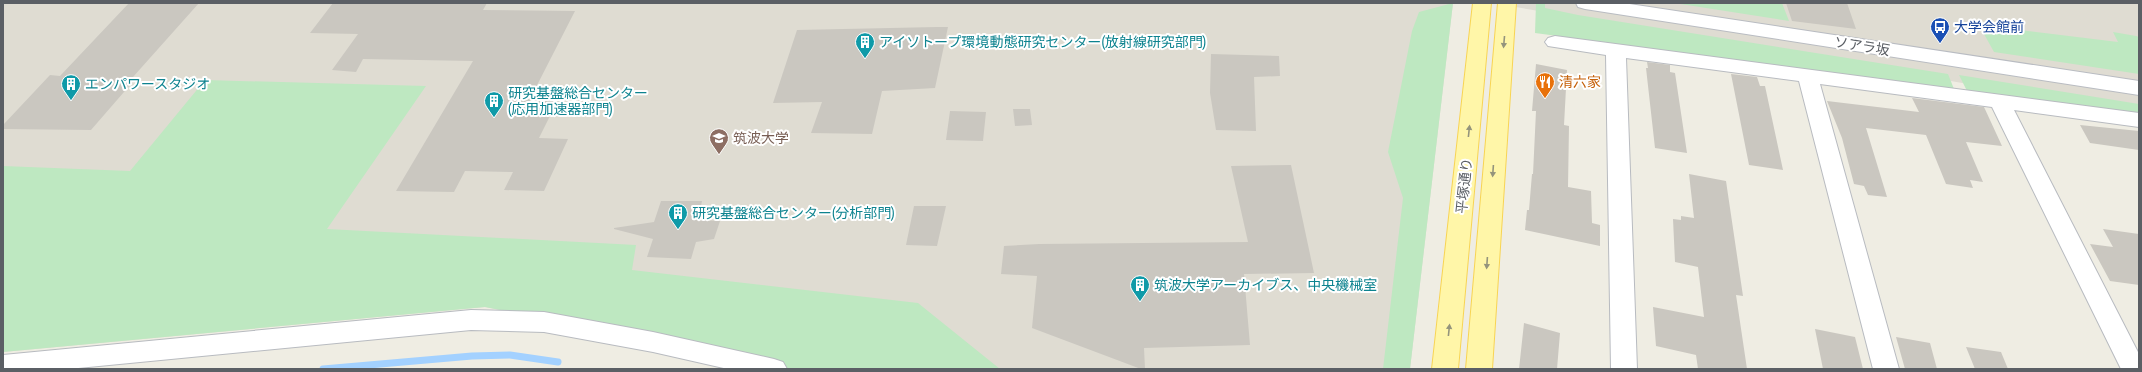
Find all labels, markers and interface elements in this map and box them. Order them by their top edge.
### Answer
bus stop icon: 大学会館前 [1929,16,1951,44]
place label: 大学会館前 [1954,19,2024,35]
building icon: アイソトープ環境動態研究センター(放射線研究部門) [854,31,876,59]
place label: アイソトープ環境動態研究センター(放射線研究部門) [879,34,1206,50]
street label: ソアラ坂 [1833,34,1891,58]
one-way arrow [1500,36,1507,48]
restaurant icon: 清六家 [1534,71,1556,99]
building icon: エンパワースタジオ [60,73,82,101]
place label: 清六家 [1559,74,1601,90]
place label: エンパワースタジオ [85,76,210,92]
place label: 研究基盤総合センター (応用加速器部門) [508,85,648,117]
building icon: 研究基盤総合センター (応用加速器部門) [483,90,505,118]
one-way arrow [1466,125,1473,137]
school or university icon: 筑波大学 [708,127,730,155]
place label: 筑波大学 [733,130,789,146]
street label: 平塚通り [1453,157,1475,215]
one-way arrow [1490,165,1497,177]
building icon: 研究基盤総合センター(分析部門) [667,202,689,230]
place label: 研究基盤総合センター(分析部門) [692,205,895,221]
one-way arrow [1483,257,1490,269]
building icon: 筑波大学アーカイブス、中央機械室 [1129,274,1151,302]
place label: 筑波大学アーカイブス、中央機械室 [1154,277,1377,293]
one-way arrow [1445,324,1452,336]

